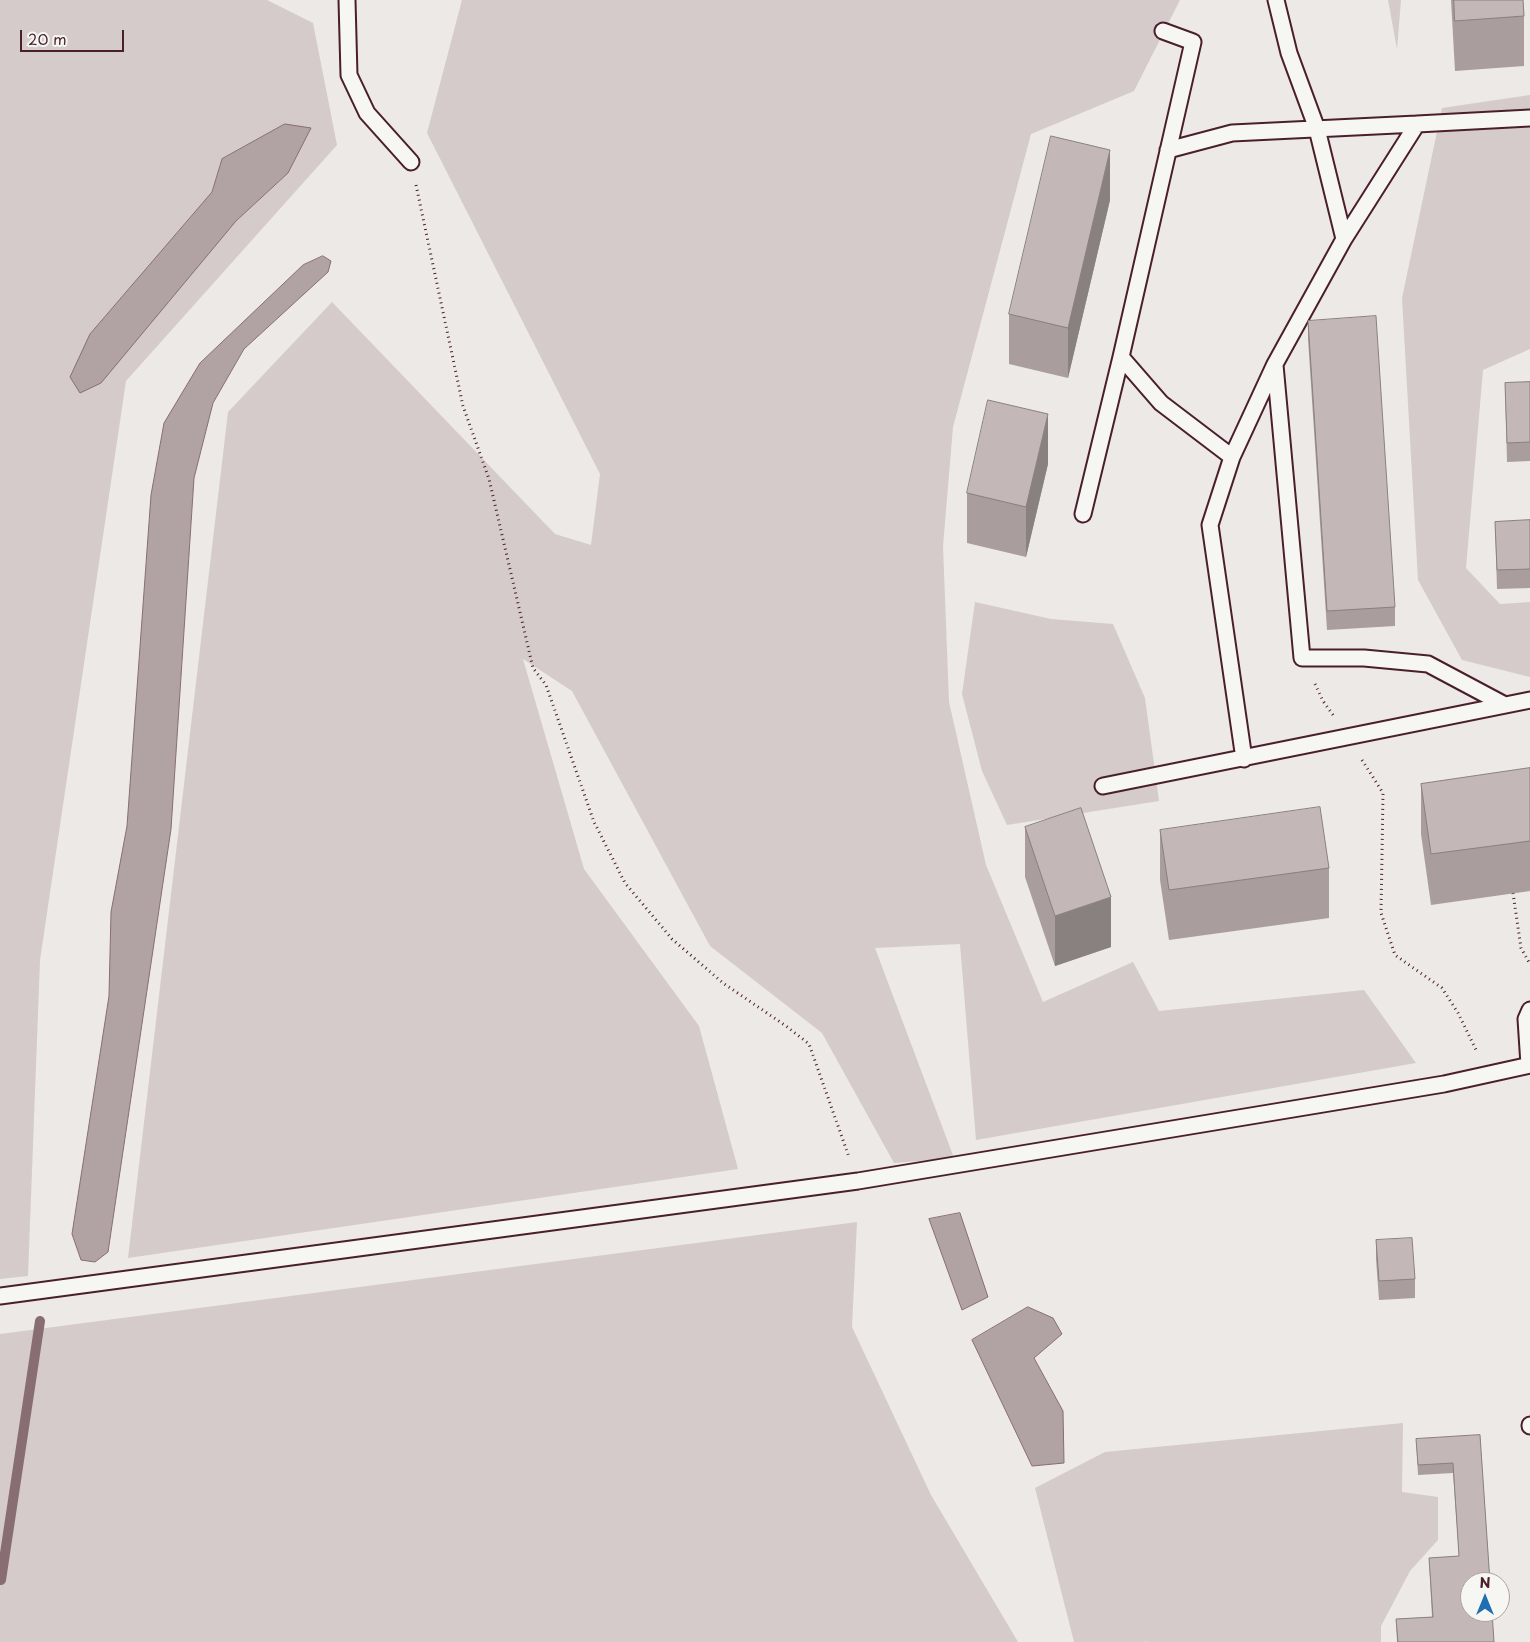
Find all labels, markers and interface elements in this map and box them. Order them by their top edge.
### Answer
scale bar [22,20,126,52]
text: 20 m [28,27,67,50]
north arrow [1460,1572,1510,1622]
text: N [1479,1572,1491,1593]

